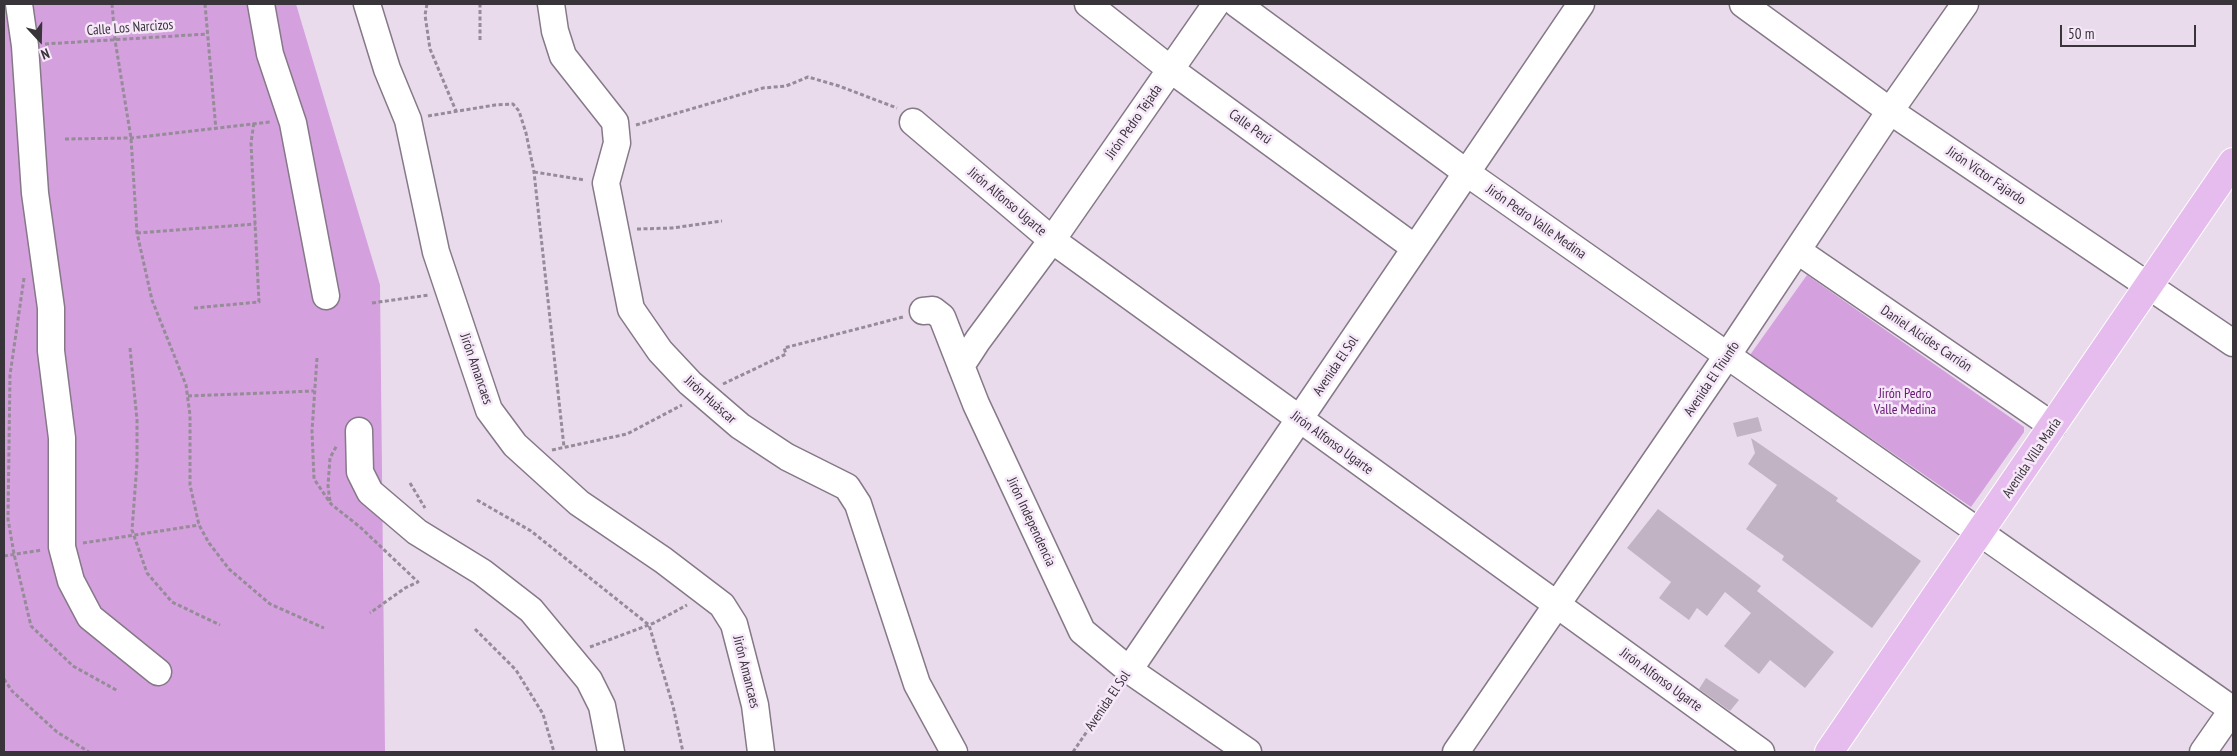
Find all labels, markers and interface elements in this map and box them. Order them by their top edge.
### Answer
north arrow [15,15,65,65]
scale bar [2062,15,2198,47]
street label: Calle Los Narcizos [86,17,174,39]
text: 50 m [2068,24,2094,43]
text: N [39,44,52,64]
street label: Jirón Pedro Tejada [1102,82,1166,162]
street label: Calle Perú [1225,106,1275,148]
street label: Jirón Víctor Fajardo [1943,143,2029,209]
street label: Jirón Alfonso Ugarte [964,164,1050,240]
street label: Jirón Pedro Valle Medina [1483,181,1589,263]
street label: Daniel Alcides Carrión [1877,302,1975,376]
street label: Jirón Amancaes [456,331,496,407]
street label: Avenida El Sol [1310,333,1362,399]
street label: Avenida El Triunfo [1681,338,1743,420]
street label: Jirón Huáscar [681,372,739,428]
park label: Jirón Pedro Valle Medina [1874,386,1936,418]
street label: Jirón Alfonso Ugarte [1288,408,1376,478]
street label: Avenida Villa María [1999,415,2065,501]
street label: Jirón Independencia [1003,475,1059,569]
street label: Jirón Amancaes [729,634,763,710]
street label: Jirón Alfonso Ugarte [1617,645,1705,715]
street label: Avenida El Sol [1082,668,1134,734]

